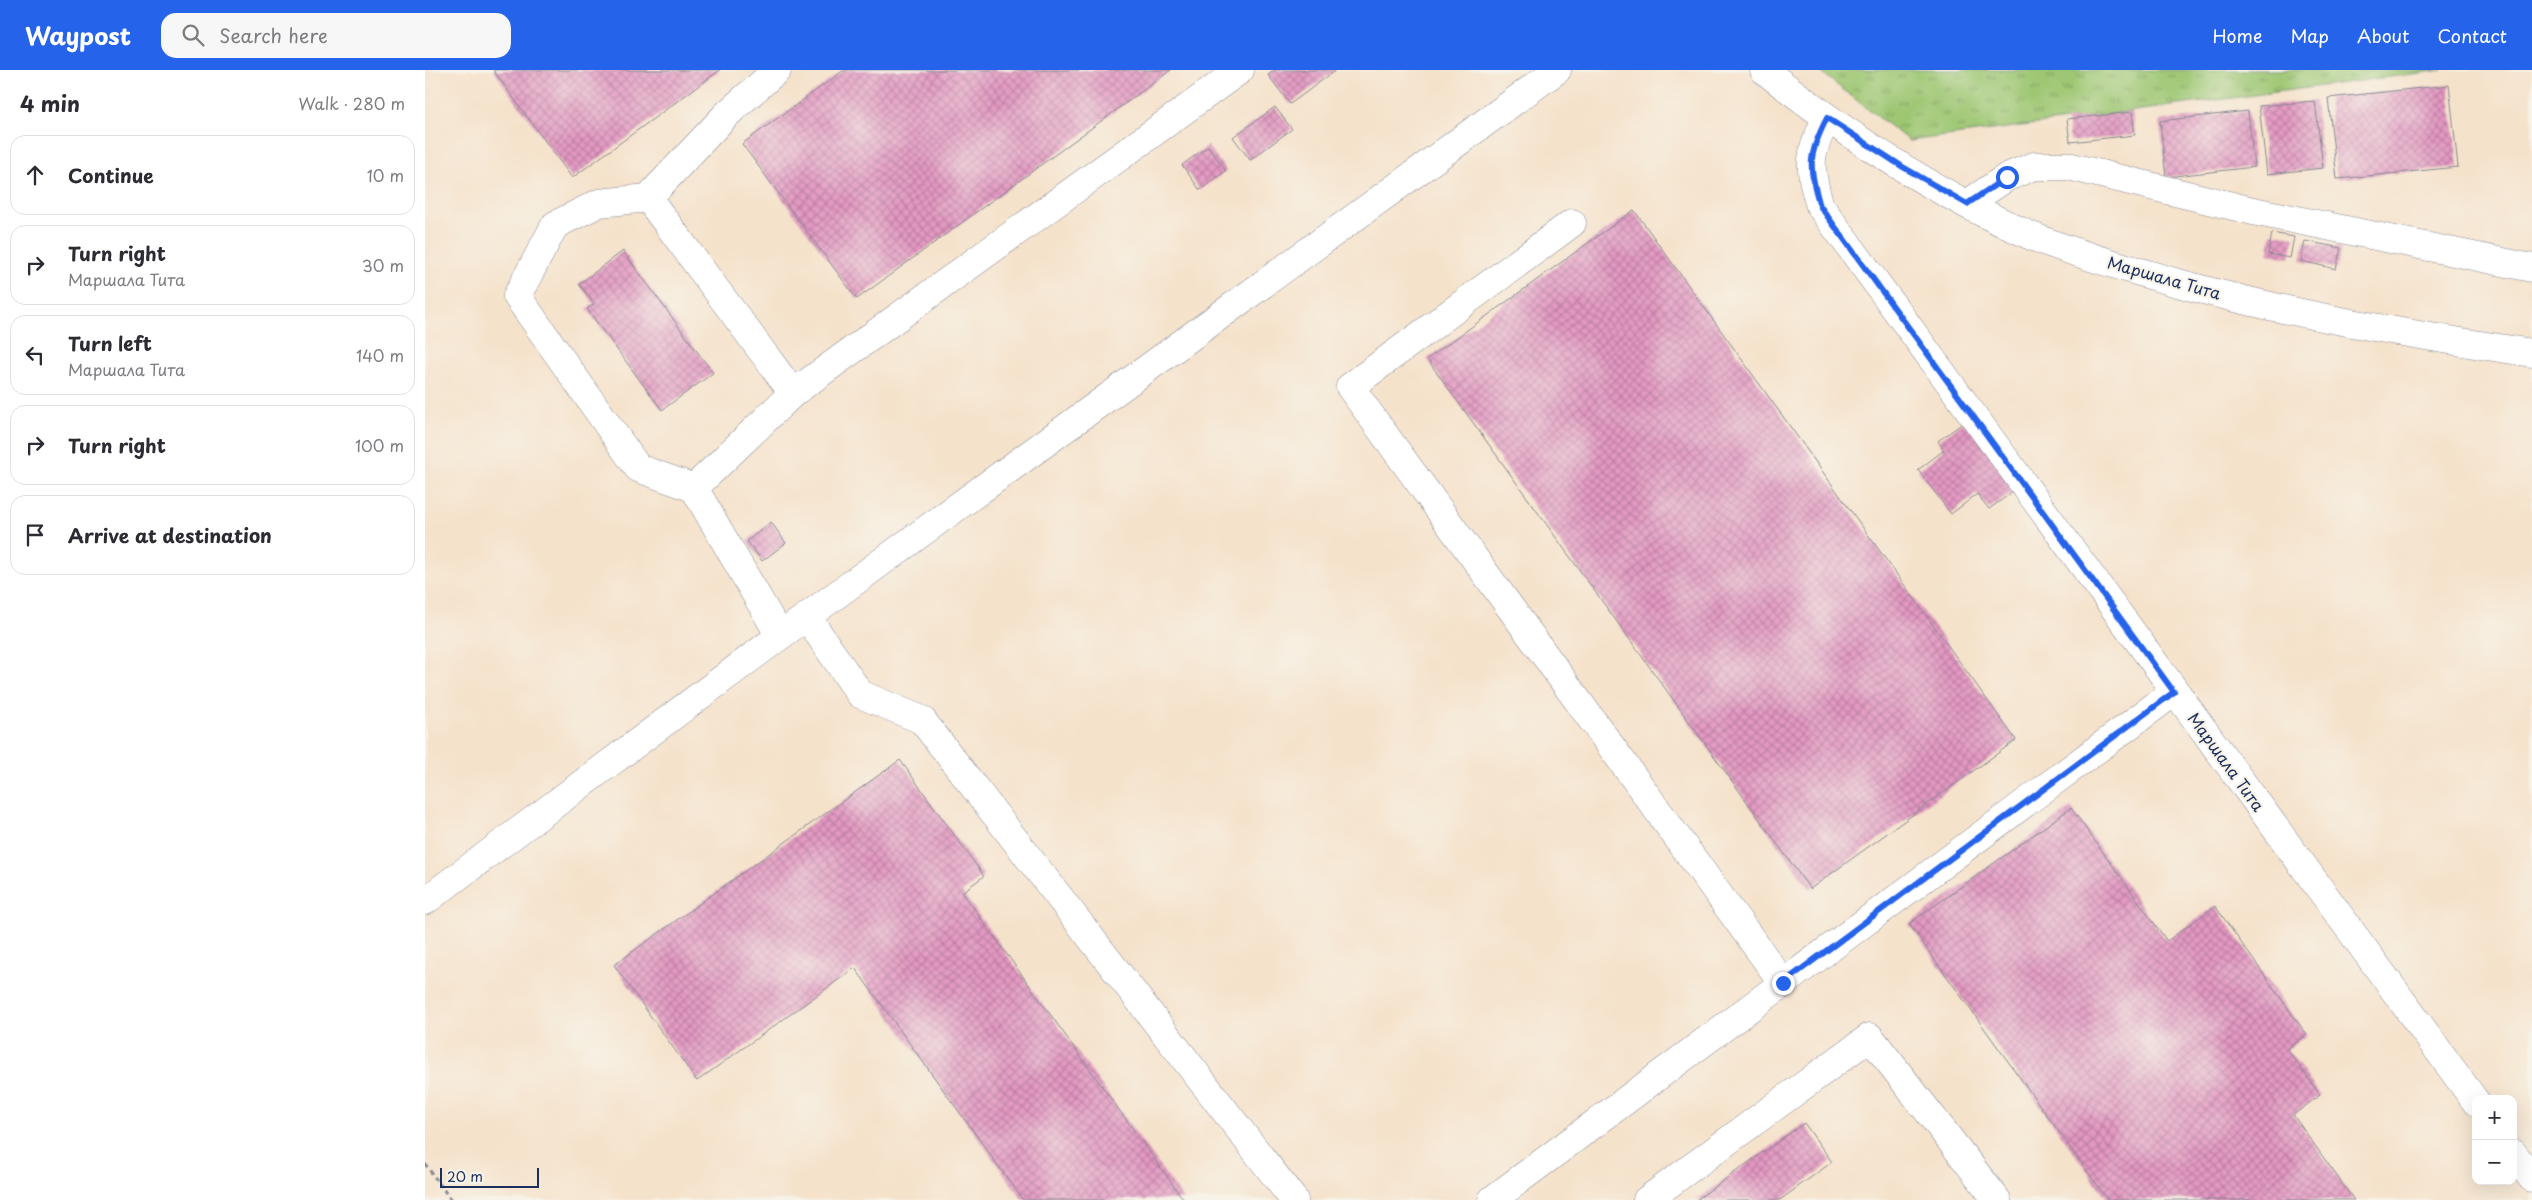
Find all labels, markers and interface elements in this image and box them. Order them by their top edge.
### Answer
search box [161,13,511,58]
text: Waypost [25,17,131,53]
icon: search [179,21,207,49]
text: Search here [219,21,328,49]
text: Home [2212,22,2262,49]
text: Map [2290,22,2329,49]
text: About [2357,22,2409,49]
text: Contact [2437,22,2507,49]
text: 4 min [20,87,80,119]
text: Walk · 280 m [298,91,405,115]
icon: ahead [21,161,49,189]
text: Continue [68,161,154,189]
text: 10 m [367,163,404,187]
route start [1996,166,2019,189]
text: Turn right [68,239,166,267]
street label: Маршала Тита [2105,249,2224,305]
icon: right [21,251,49,279]
text: 30 m [362,253,404,277]
text: Маршала Тита [68,267,185,291]
text: Turn left [68,329,152,357]
icon: left [21,341,49,369]
text: 140 m [356,343,404,367]
text: Маршала Тита [68,357,185,381]
icon: right [21,431,49,459]
text: Turn right [68,431,166,459]
text: 100 m [355,433,404,457]
icon: arrive [21,521,49,549]
text: Arrive at destination [68,521,272,549]
street label: Маршала Тита [2183,707,2271,816]
route end [1772,972,1795,995]
map controls [2472,1095,2517,1185]
button: + [2472,1095,2517,1140]
button: − [2472,1140,2517,1185]
scale bar [440,1165,539,1188]
text: 20 m [447,1166,483,1187]

